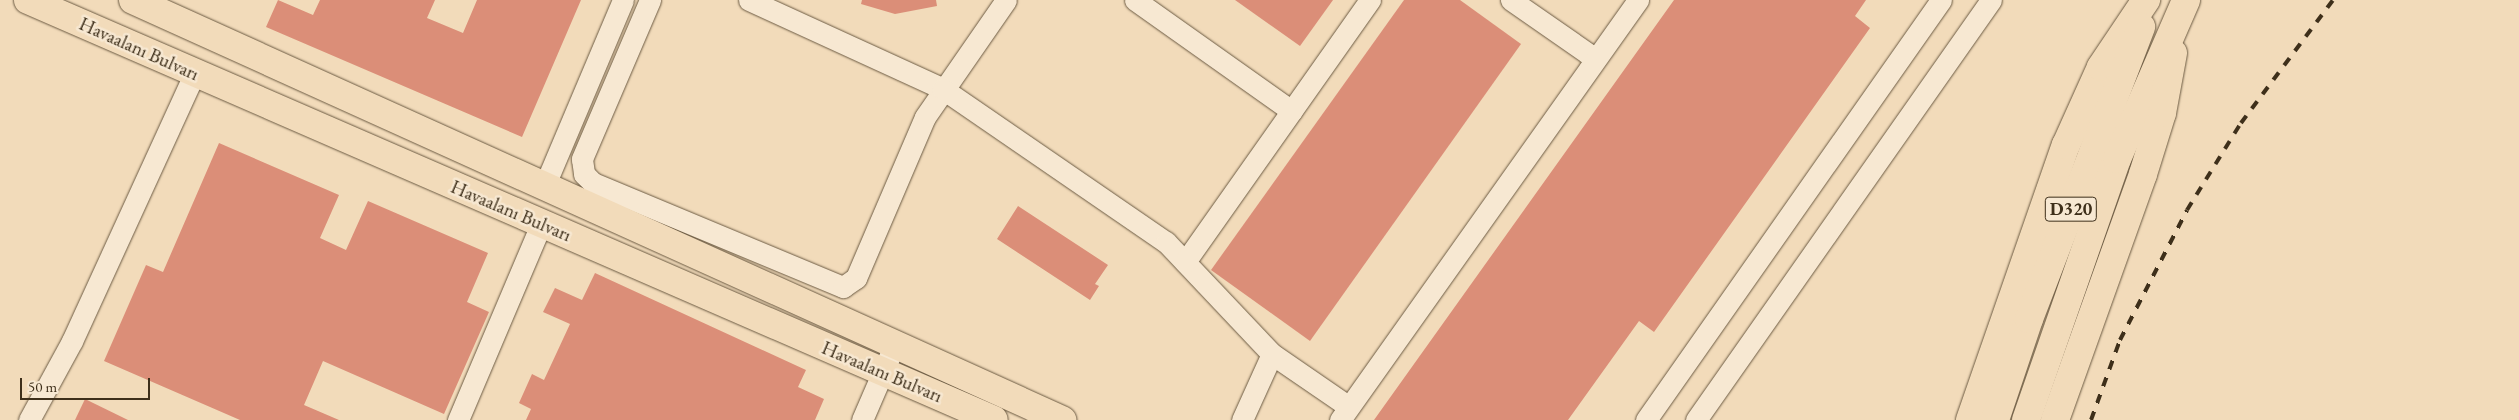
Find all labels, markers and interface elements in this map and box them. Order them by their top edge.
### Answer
street label: Havaalanı Bulvarı [76,12,202,86]
street label: Havaalanı Bulvarı [447,175,575,247]
road number: D320 [2045,193,2097,224]
street label: Havaalanı Bulvarı [818,336,946,408]
scale bar [22,368,152,400]
text: 50 m [28,377,57,396]

